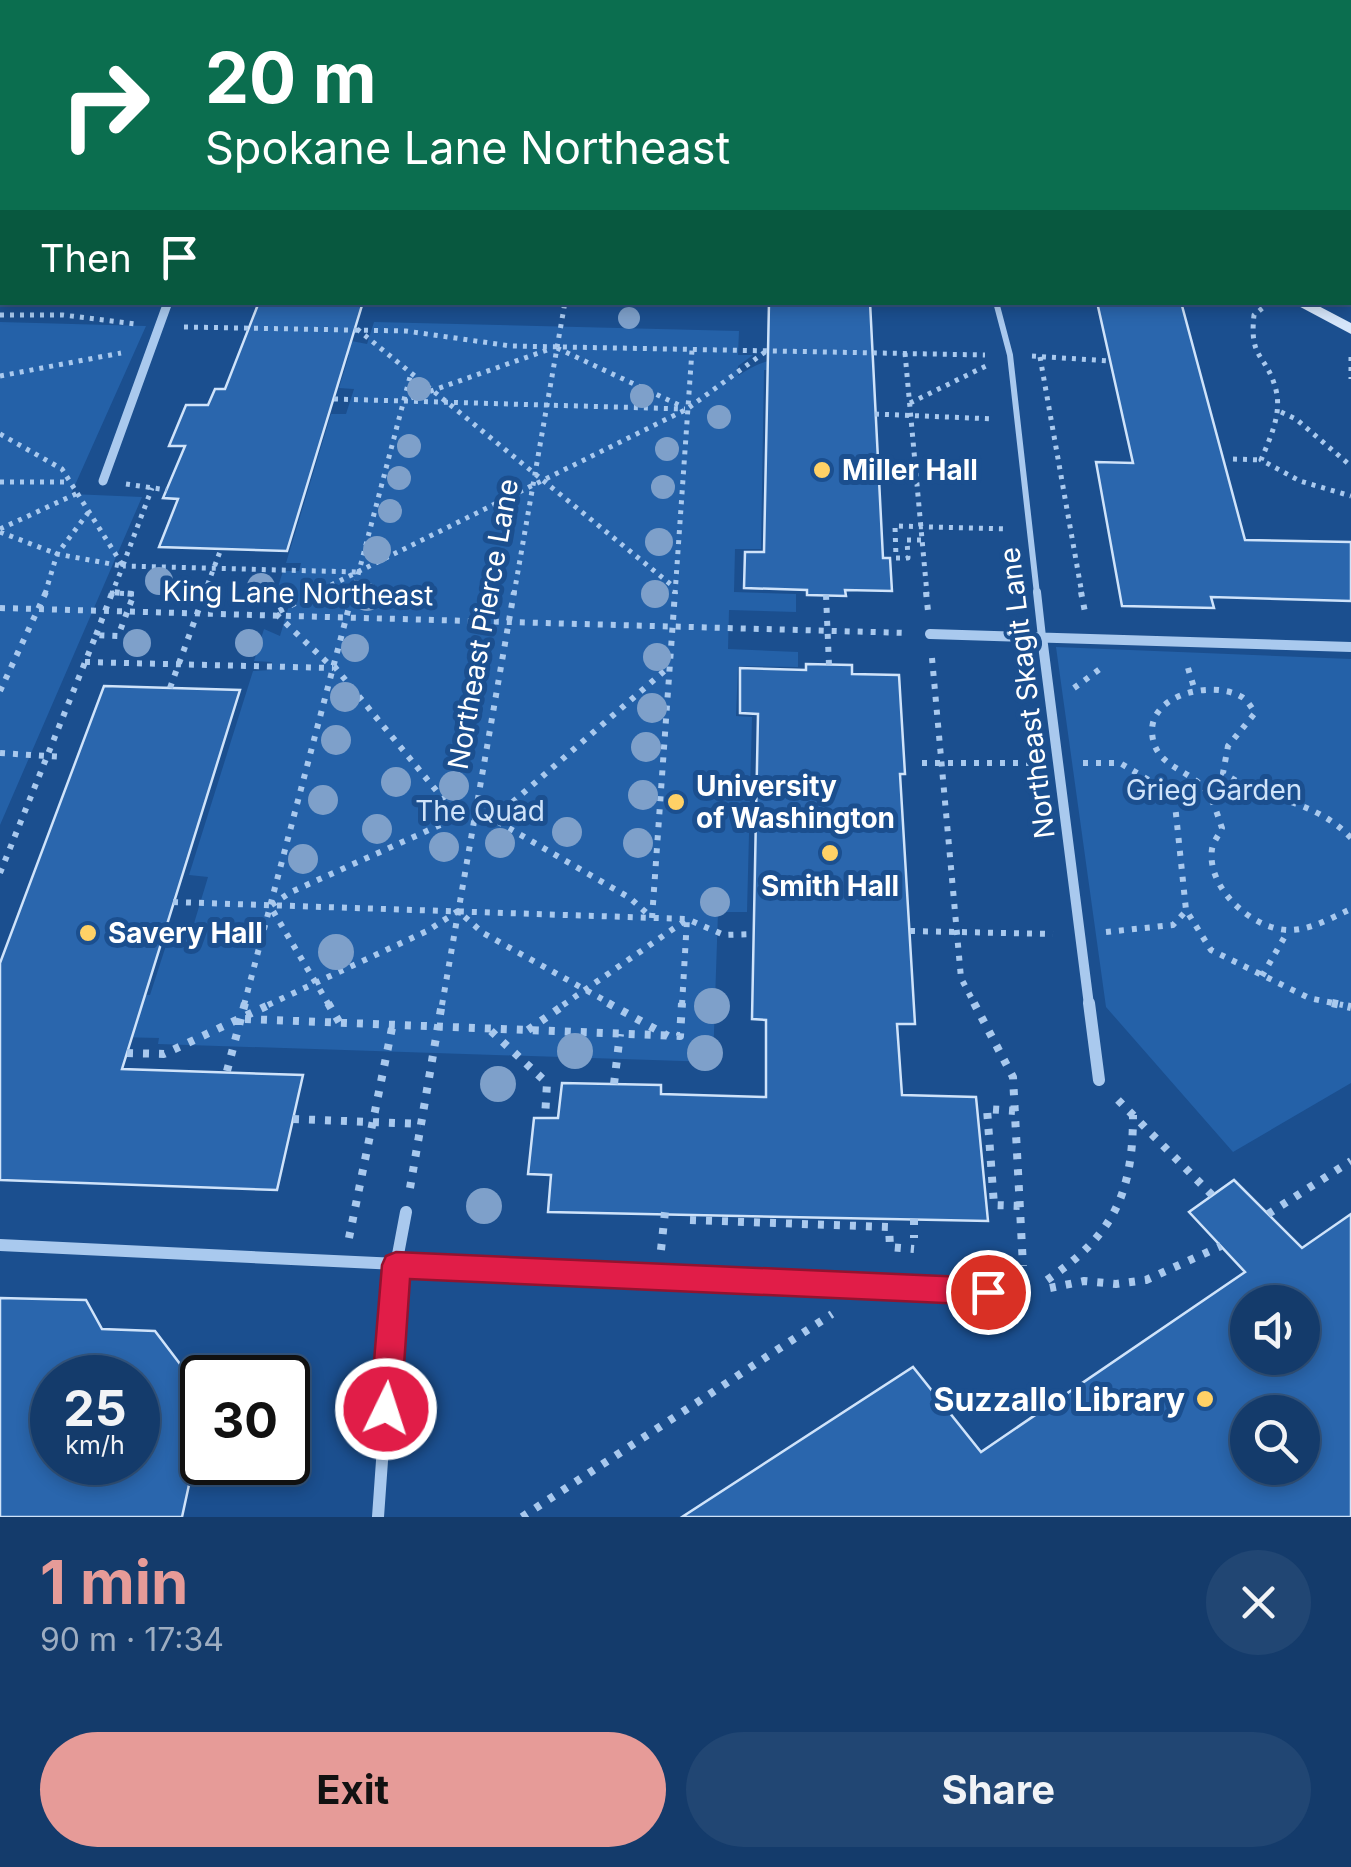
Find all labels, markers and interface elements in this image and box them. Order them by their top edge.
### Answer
text: 20 m [205,35,377,120]
icon: right [40,40,170,170]
text: Spokane Lane Northeast [205,120,730,175]
icon: arrive [152,230,207,285]
text: Then [40,235,132,281]
place label: Miller Hall [842,453,978,487]
marker: Miller Hall [811,459,833,481]
street label: Northeast Pierce Lane [441,476,525,772]
street label: Northeast Skagit Lane [992,545,1062,841]
street label: King Lane Northeast [162,574,434,612]
place label: University of Washington [696,769,895,835]
park label: Grieg Garden [1126,773,1302,807]
marker: University of Washington [665,791,687,813]
park label: The Quad [415,794,545,828]
marker: Smith Hall [819,842,841,864]
place label: Smith Hall [761,869,899,903]
place label: Savery Hall [108,916,263,950]
marker: Savery Hall [77,922,99,944]
pin [946,1250,1031,1335]
icon: arrive [961,1265,1016,1320]
map controls [1230,1285,1320,1485]
button: sound [1230,1285,1320,1375]
speed limit sign: 30 [180,1355,310,1485]
position arrow [334,1357,438,1461]
text: 25 [63,1378,127,1438]
place label: Suzzallo Library [933,1380,1185,1419]
marker: Suzzallo Library [1194,1388,1216,1410]
button: search [1230,1395,1320,1485]
text: km/h [65,1430,125,1460]
text: 1 min [40,1546,188,1618]
button: close [1206,1550,1311,1655]
text: 90 m · 17:34 [40,1620,224,1659]
button: Exit [40,1732,666,1847]
button: Share [686,1732,1311,1847]

